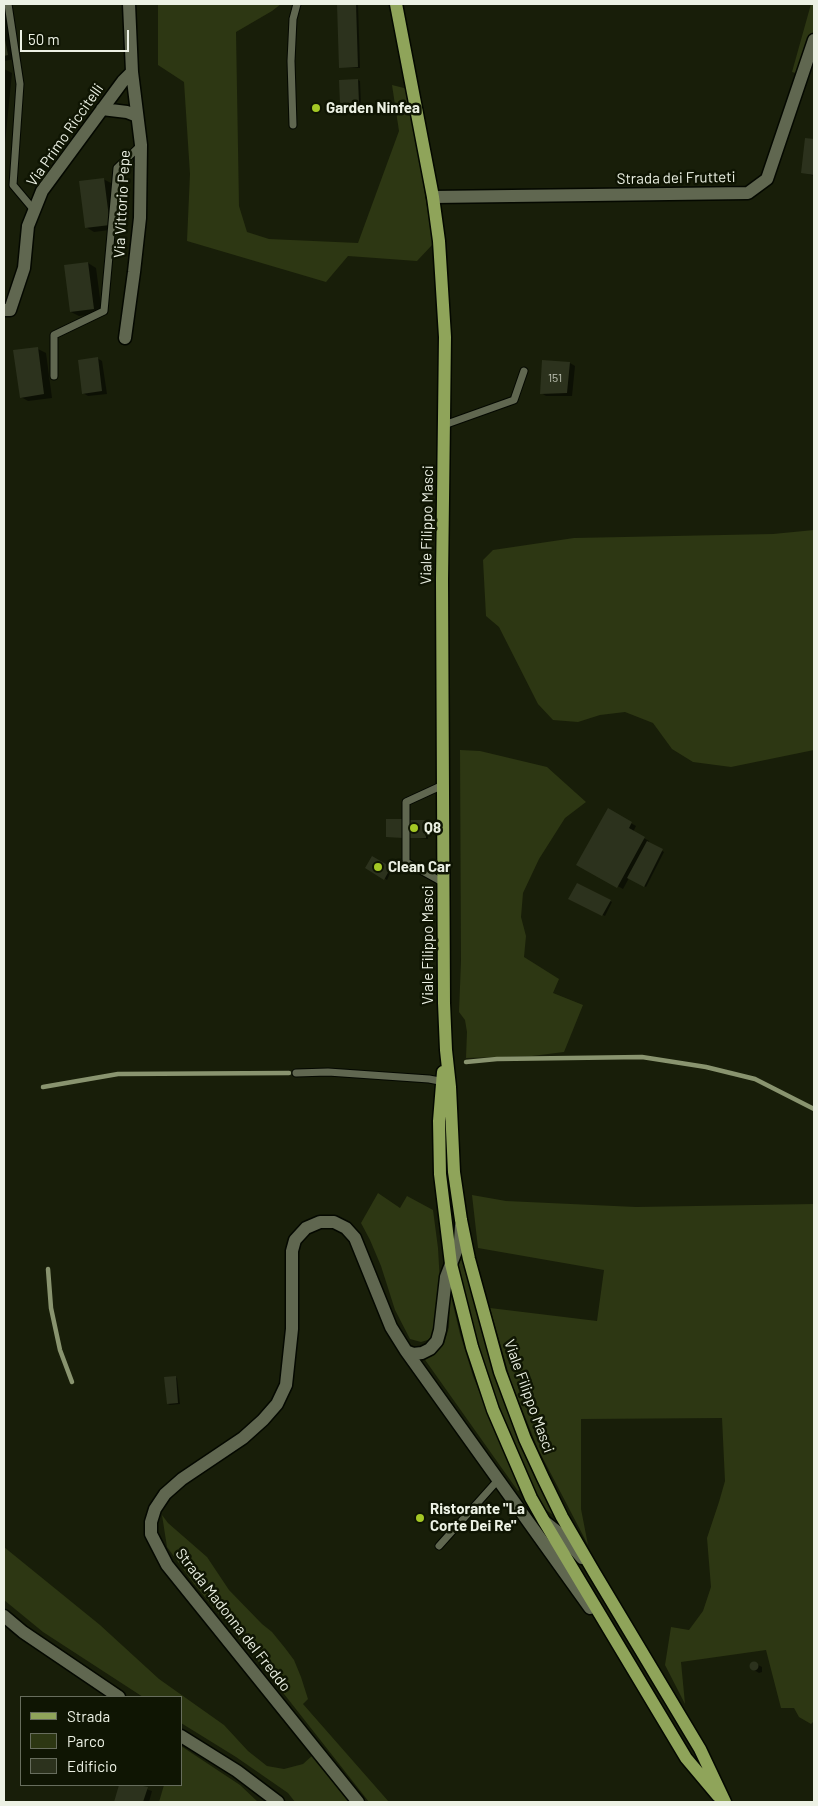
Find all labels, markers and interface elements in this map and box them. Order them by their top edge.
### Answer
scale bar [22,20,131,52]
text: 50 m [28,30,60,48]
street label: Via Primo Riccitelli [23,80,107,190]
place label: Garden Ninfea [326,99,420,117]
marker: Garden Ninfea [310,102,322,114]
street label: Via Vittorio Pepe [110,150,134,258]
street label: Strada dei Frutteti [616,168,736,188]
house number: 151 [548,371,562,385]
street label: Viale Filippo Masci [417,465,437,585]
place label: Q8 [424,819,441,837]
marker: Q8 [408,822,420,834]
place label: Clean Car [388,858,451,876]
marker: Clean Car [372,861,384,873]
street label: Viale Filippo Masci [419,885,437,1005]
street label: Viale Filippo Masci [500,1337,558,1455]
place label: Ristorante "La Corte Dei Re" [430,1500,525,1535]
marker: Ristorante "La Corte Dei Re" [414,1512,426,1524]
street label: Strada Madonna del Freddo [172,1545,294,1695]
legend [20,1696,182,1786]
text: Strada [67,1707,110,1725]
text: Parco [67,1732,105,1750]
text: Edificio [67,1757,117,1775]

